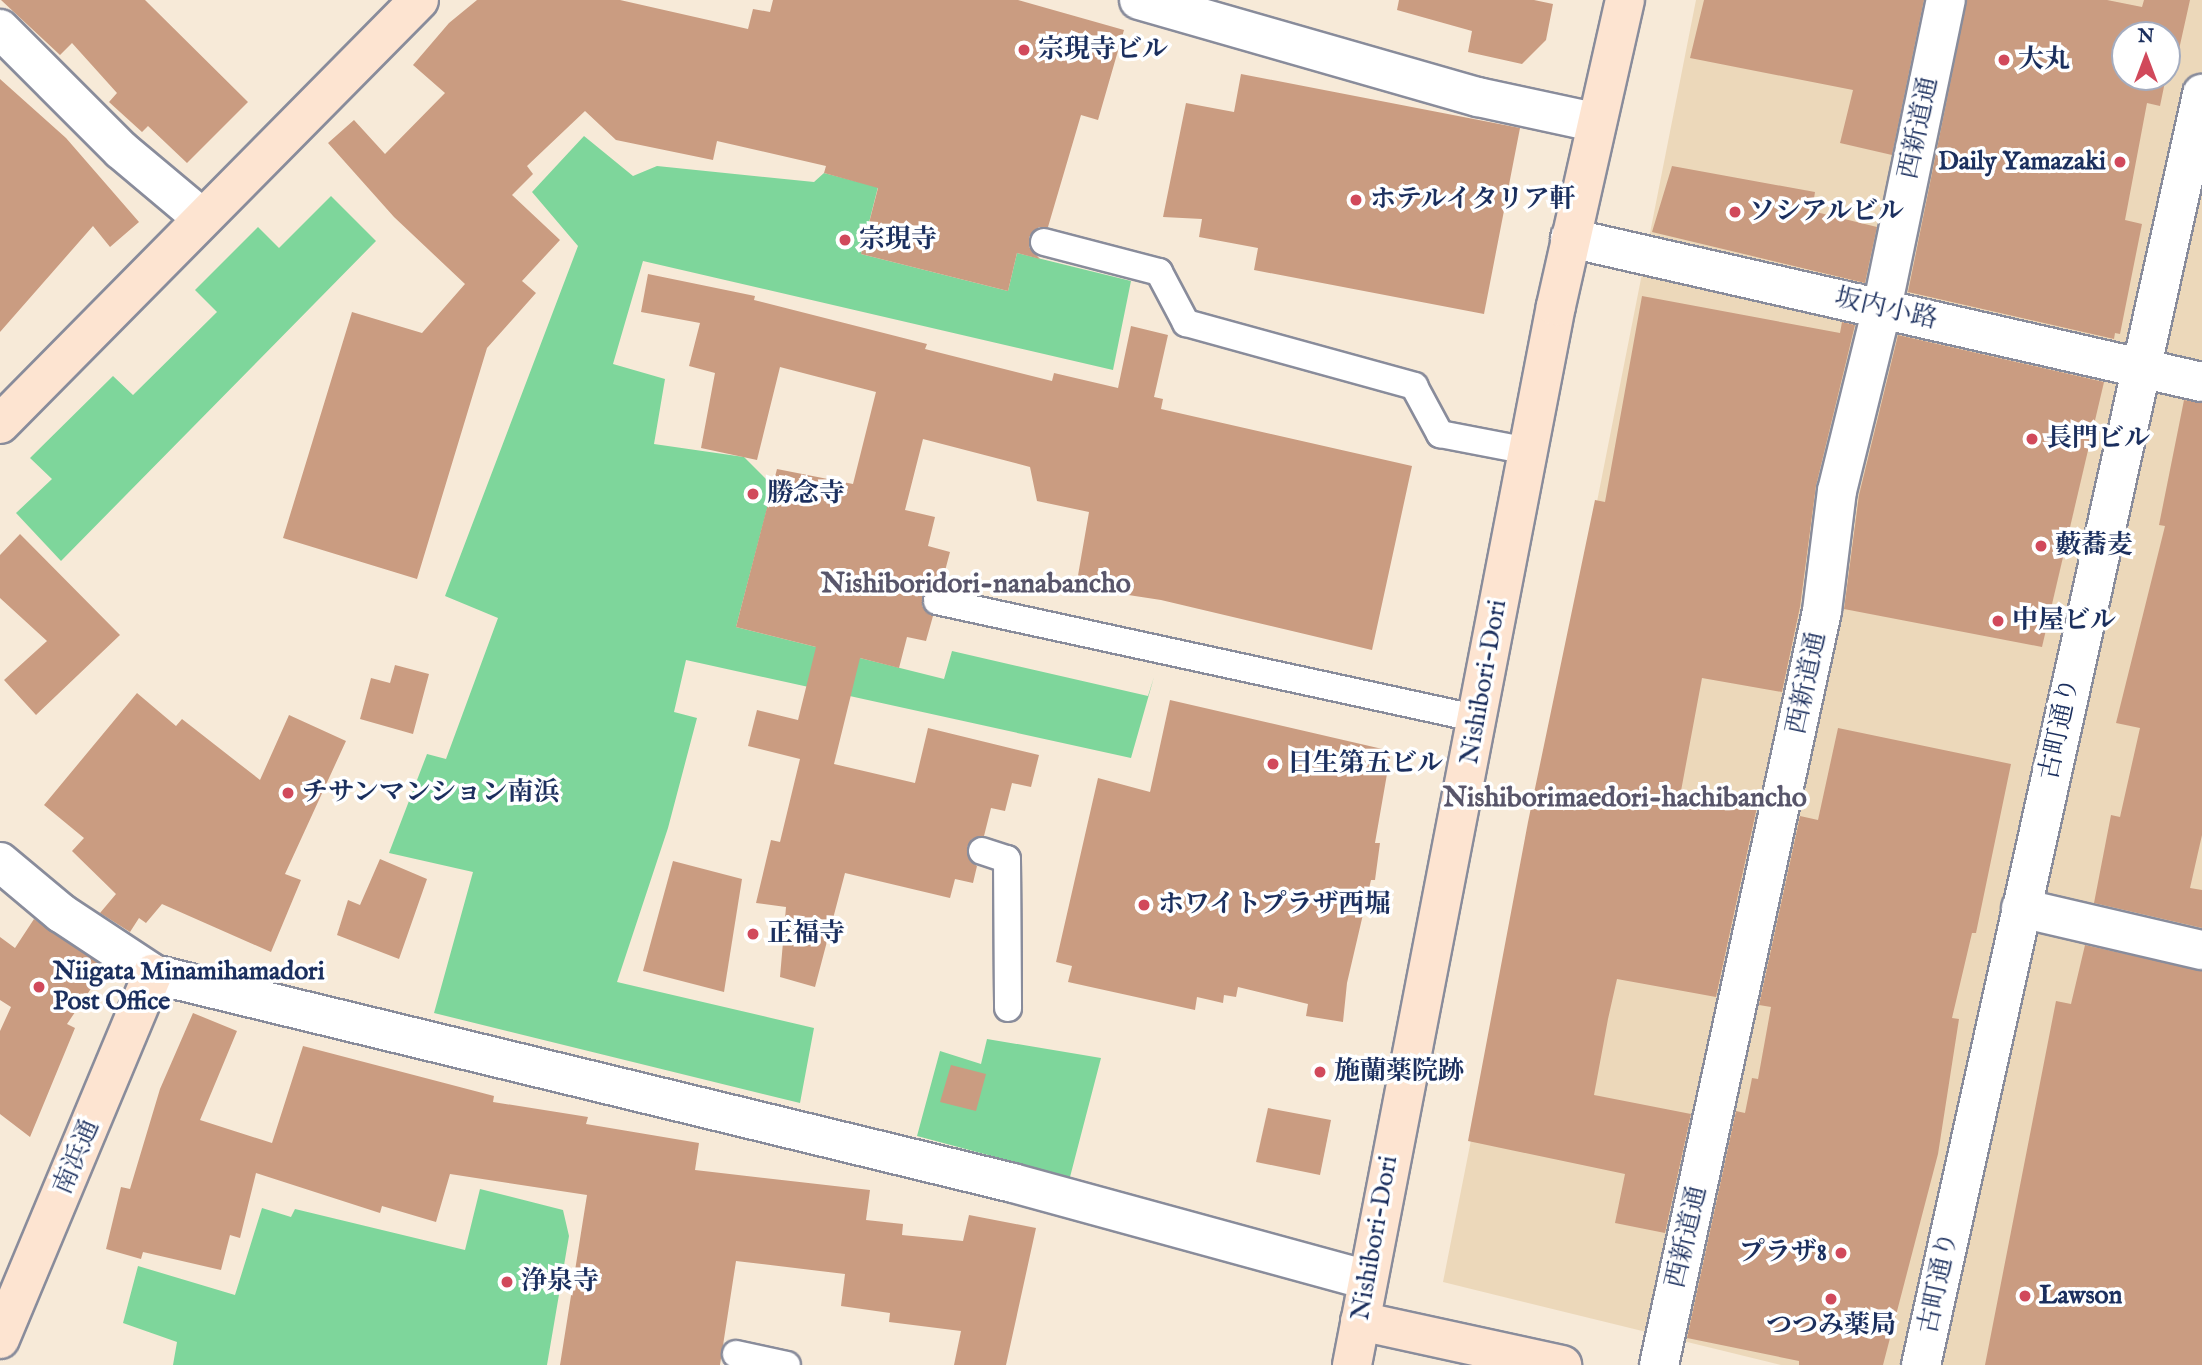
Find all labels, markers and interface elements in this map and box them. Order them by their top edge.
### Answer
north arrow [2111,21,2181,91]
text: N [2138,25,2154,49]
place label: 宗現寺ビル [1038,34,1168,66]
marker: 宗現寺ビル [1016,42,1032,58]
place label: 大丸 [2018,44,2070,76]
marker: 大丸 [1996,52,2012,68]
street label: 西新道通 [1893,74,1945,182]
place label: Daily Yamazaki [1938,146,2106,178]
marker: Daily Yamazaki [2112,154,2128,170]
place label: ホテルイタリア軒 [1370,184,1578,216]
marker: ホテルイタリア軒 [1348,192,1364,208]
place label: ソシアルビル [1749,196,1905,228]
marker: ソシアルビル [1727,204,1743,220]
place label: 宗現寺 [859,224,937,256]
marker: 宗現寺 [837,232,853,248]
street label: 坂内小路 [1832,282,1940,336]
place label: 長門ビル [2046,423,2150,455]
marker: 長門ビル [2024,431,2040,447]
place label: 勝念寺 [767,478,845,510]
marker: 勝念寺 [745,486,761,502]
place label: 藪蕎麦 [2055,530,2133,562]
marker: 藪蕎麦 [2033,538,2049,554]
district label: Nishiboridori-nanabancho [821,568,1131,602]
street label: Nishibori-Dori [1454,597,1514,767]
place label: 中屋ビル [2012,605,2116,637]
marker: 中屋ビル [1990,613,2006,629]
street label: 西新道通 [1781,629,1833,737]
street label: 古町通り [2034,675,2086,783]
place label: 日生第五ビル [1287,748,1443,780]
marker: 日生第五ビル [1265,756,1281,772]
place label: チサンマンション南浜 [302,777,562,809]
district label: Nishiborimaedori-hachibancho [1443,782,1807,816]
marker: チサンマンション南浜 [280,785,296,801]
place label: ホワイトプラザ西堀 [1158,889,1392,921]
marker: ホワイトプラザ西堀 [1136,897,1152,913]
place label: 正福寺 [767,918,845,950]
marker: 正福寺 [745,926,761,942]
place label: Niigata Minamihamadori Post Office [53,956,325,1018]
marker: Niigata Minamihamadori Post Office [31,979,47,995]
place label: 施蘭薬院跡 [1334,1056,1464,1088]
marker: 施蘭薬院跡 [1312,1064,1328,1080]
street label: 南浜通 [47,1115,107,1199]
street label: Nishibori-Dori [1345,1153,1405,1323]
street label: 西新道通 [1660,1183,1714,1291]
street label: 古町通り [1913,1229,1965,1337]
place label: プラザ8 [1739,1237,1827,1269]
marker: プラザ8 [1833,1245,1849,1261]
place label: 浄泉寺 [521,1266,599,1298]
marker: 浄泉寺 [499,1274,515,1290]
place label: Lawson [2039,1280,2122,1312]
marker: Lawson [2017,1288,2033,1304]
marker: つつみ薬局 [1823,1291,1839,1307]
place label: つつみ薬局 [1766,1310,1896,1342]

